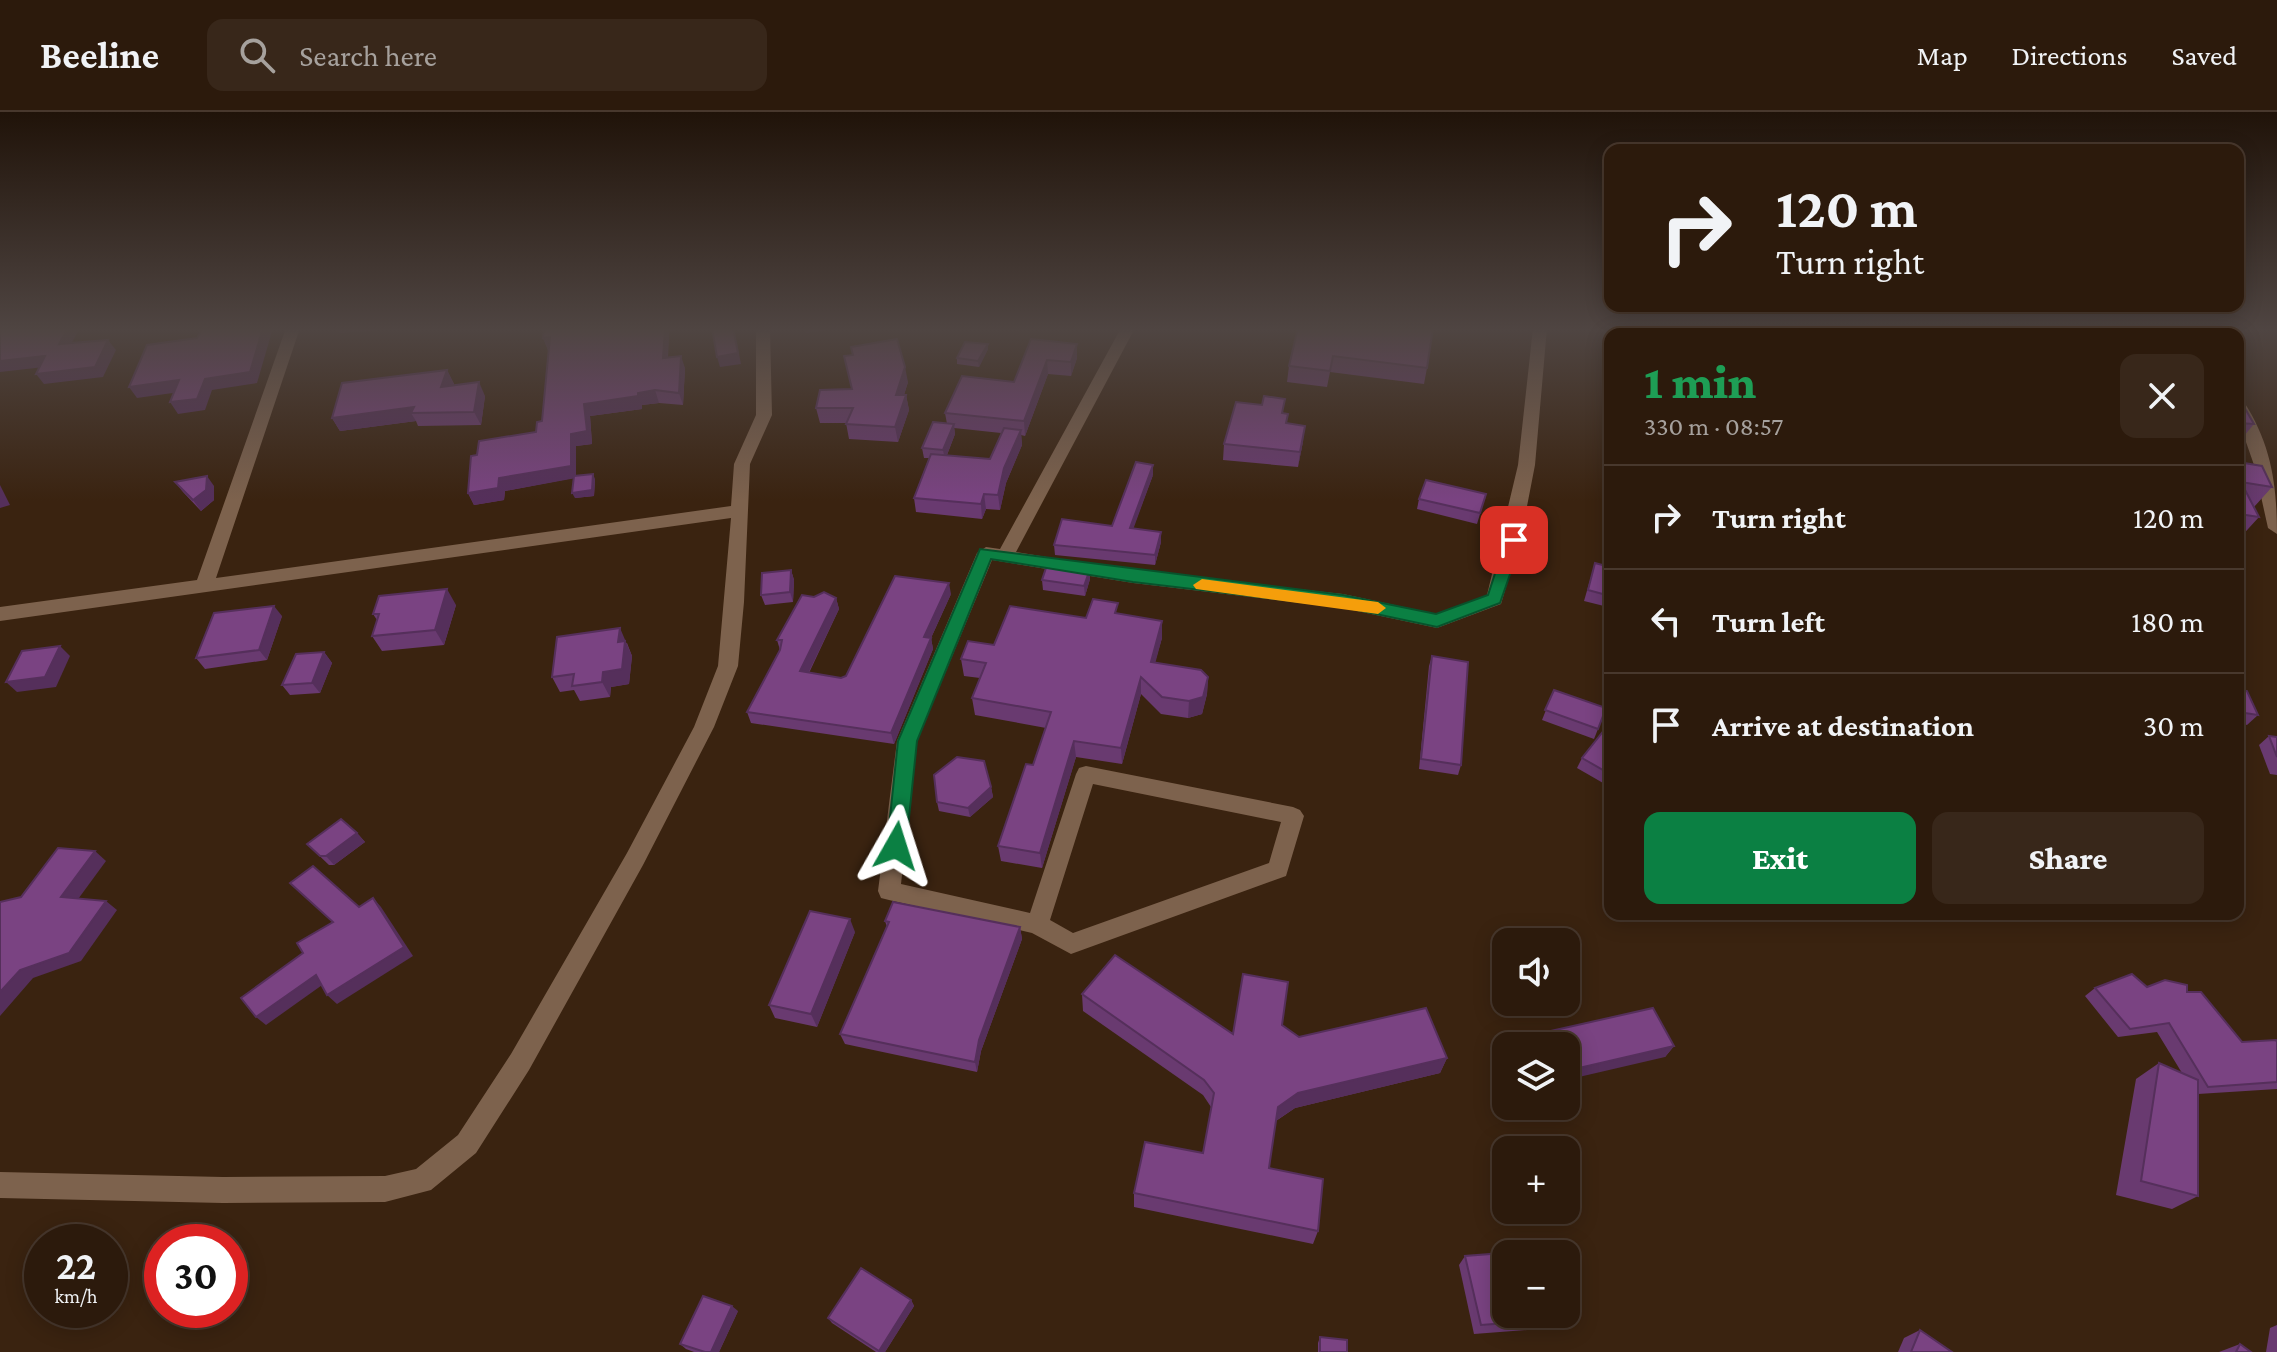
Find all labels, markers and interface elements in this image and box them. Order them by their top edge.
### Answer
search box [207,19,767,91]
icon: search [235,33,279,77]
text: Beeline [40,34,159,76]
text: Search here [299,39,437,72]
text: Map [1917,40,1968,71]
text: Directions [2012,40,2127,71]
text: Saved [2171,40,2237,71]
icon: right [1644,176,1748,280]
text: 120 m [1776,177,1918,239]
text: Turn right [1776,242,1924,282]
button: close [2120,354,2204,438]
text: 1 min [1644,355,1756,408]
text: 330 m · 08:57 [1644,412,1783,441]
icon: right [1644,495,1688,539]
text: Turn right [1712,501,1846,534]
text: 120 m [2133,501,2204,534]
pin [1480,506,1548,574]
icon: arrive [1492,518,1536,562]
icon: left [1644,599,1688,643]
text: Turn left [1712,605,1825,638]
text: 180 m [2131,605,2204,638]
icon: arrive [1644,703,1688,747]
text: Arrive at destination [1712,709,1974,742]
text: 30 m [2143,709,2204,742]
position arrow [854,804,938,888]
button: Exit [1644,812,1916,904]
button: Share [1932,812,2204,904]
map controls [1492,928,1580,1328]
button: sound [1492,928,1580,1016]
button: layers [1492,1032,1580,1120]
button: + [1492,1136,1580,1224]
speed limit sign: 30 [144,1224,248,1328]
button: − [1492,1240,1580,1328]
text: 22 [56,1243,96,1288]
text: km/h [54,1285,98,1307]

